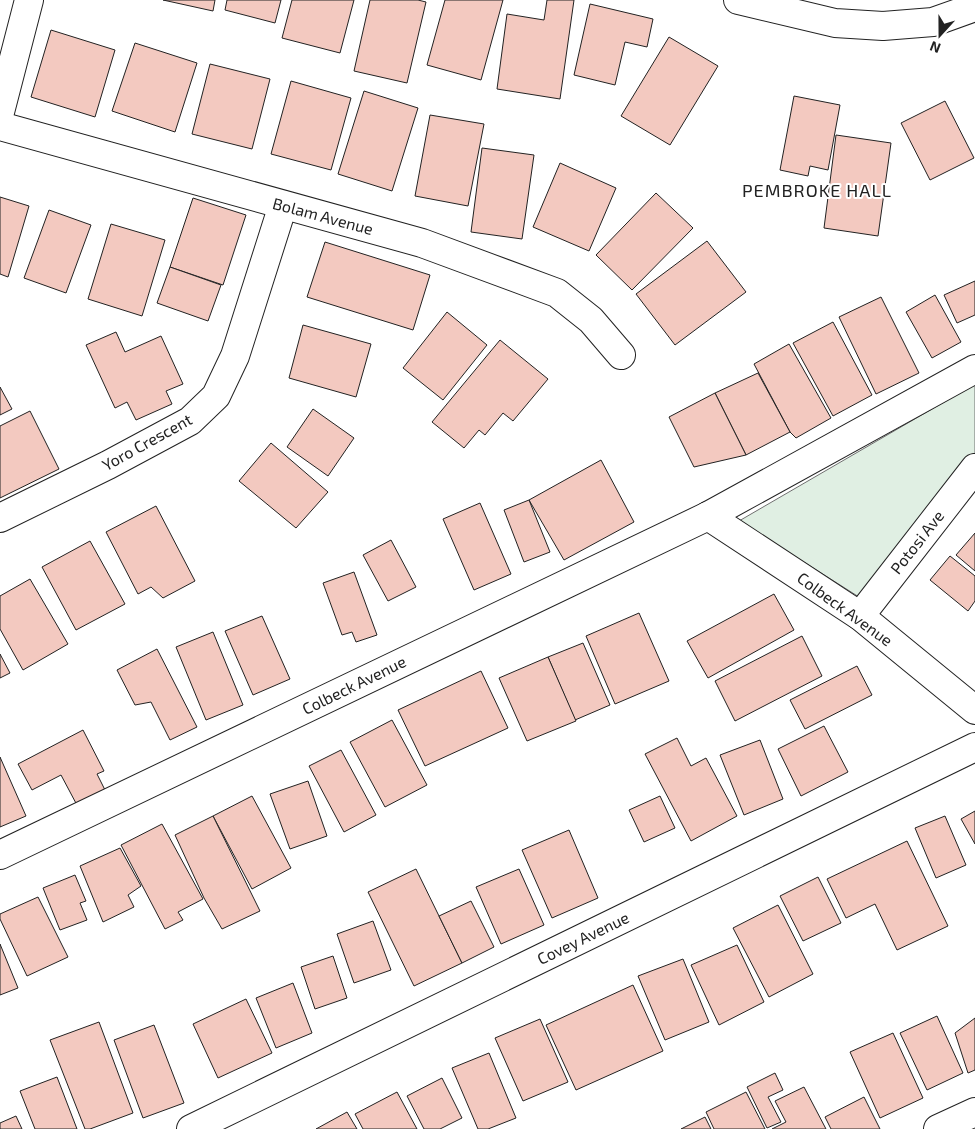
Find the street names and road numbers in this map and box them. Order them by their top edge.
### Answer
street label: Bolam Avenue [271,193,376,238]
street label: Yoro Crescent [99,409,195,474]
street label: Potosi Ave [886,506,947,577]
street label: Colbeck Avenue [794,568,897,650]
street label: Colbeck Avenue [299,651,409,718]
street label: Covey Avenue [534,907,632,968]

